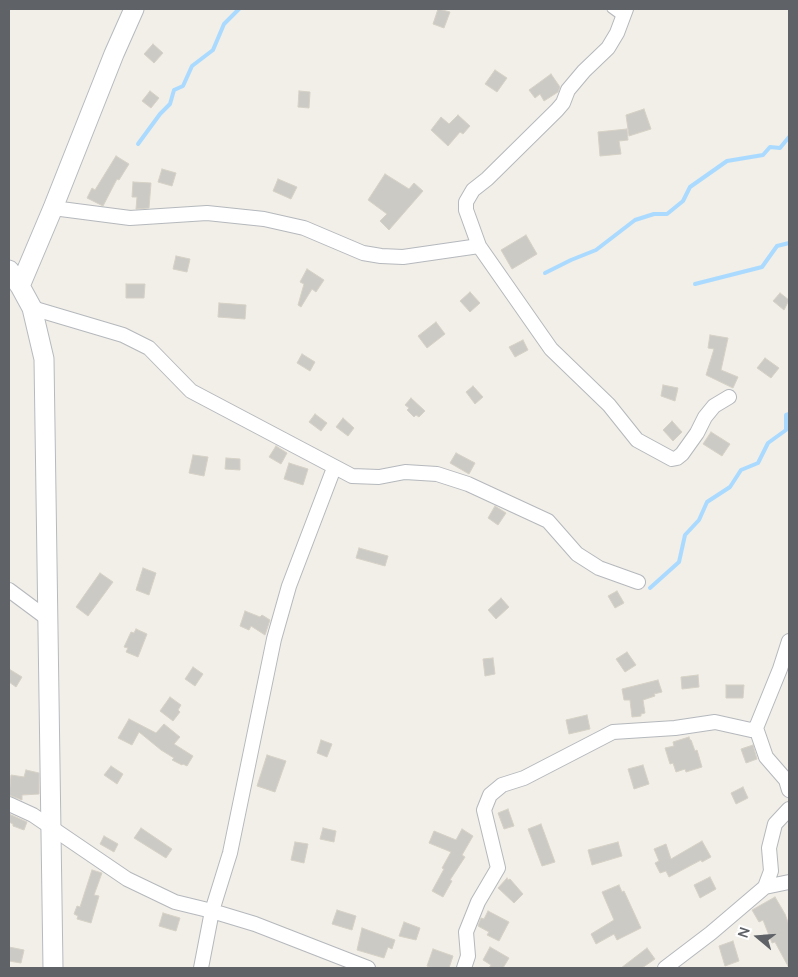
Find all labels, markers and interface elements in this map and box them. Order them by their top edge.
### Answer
north arrow [733,912,783,962]
text: N [733,924,754,940]

